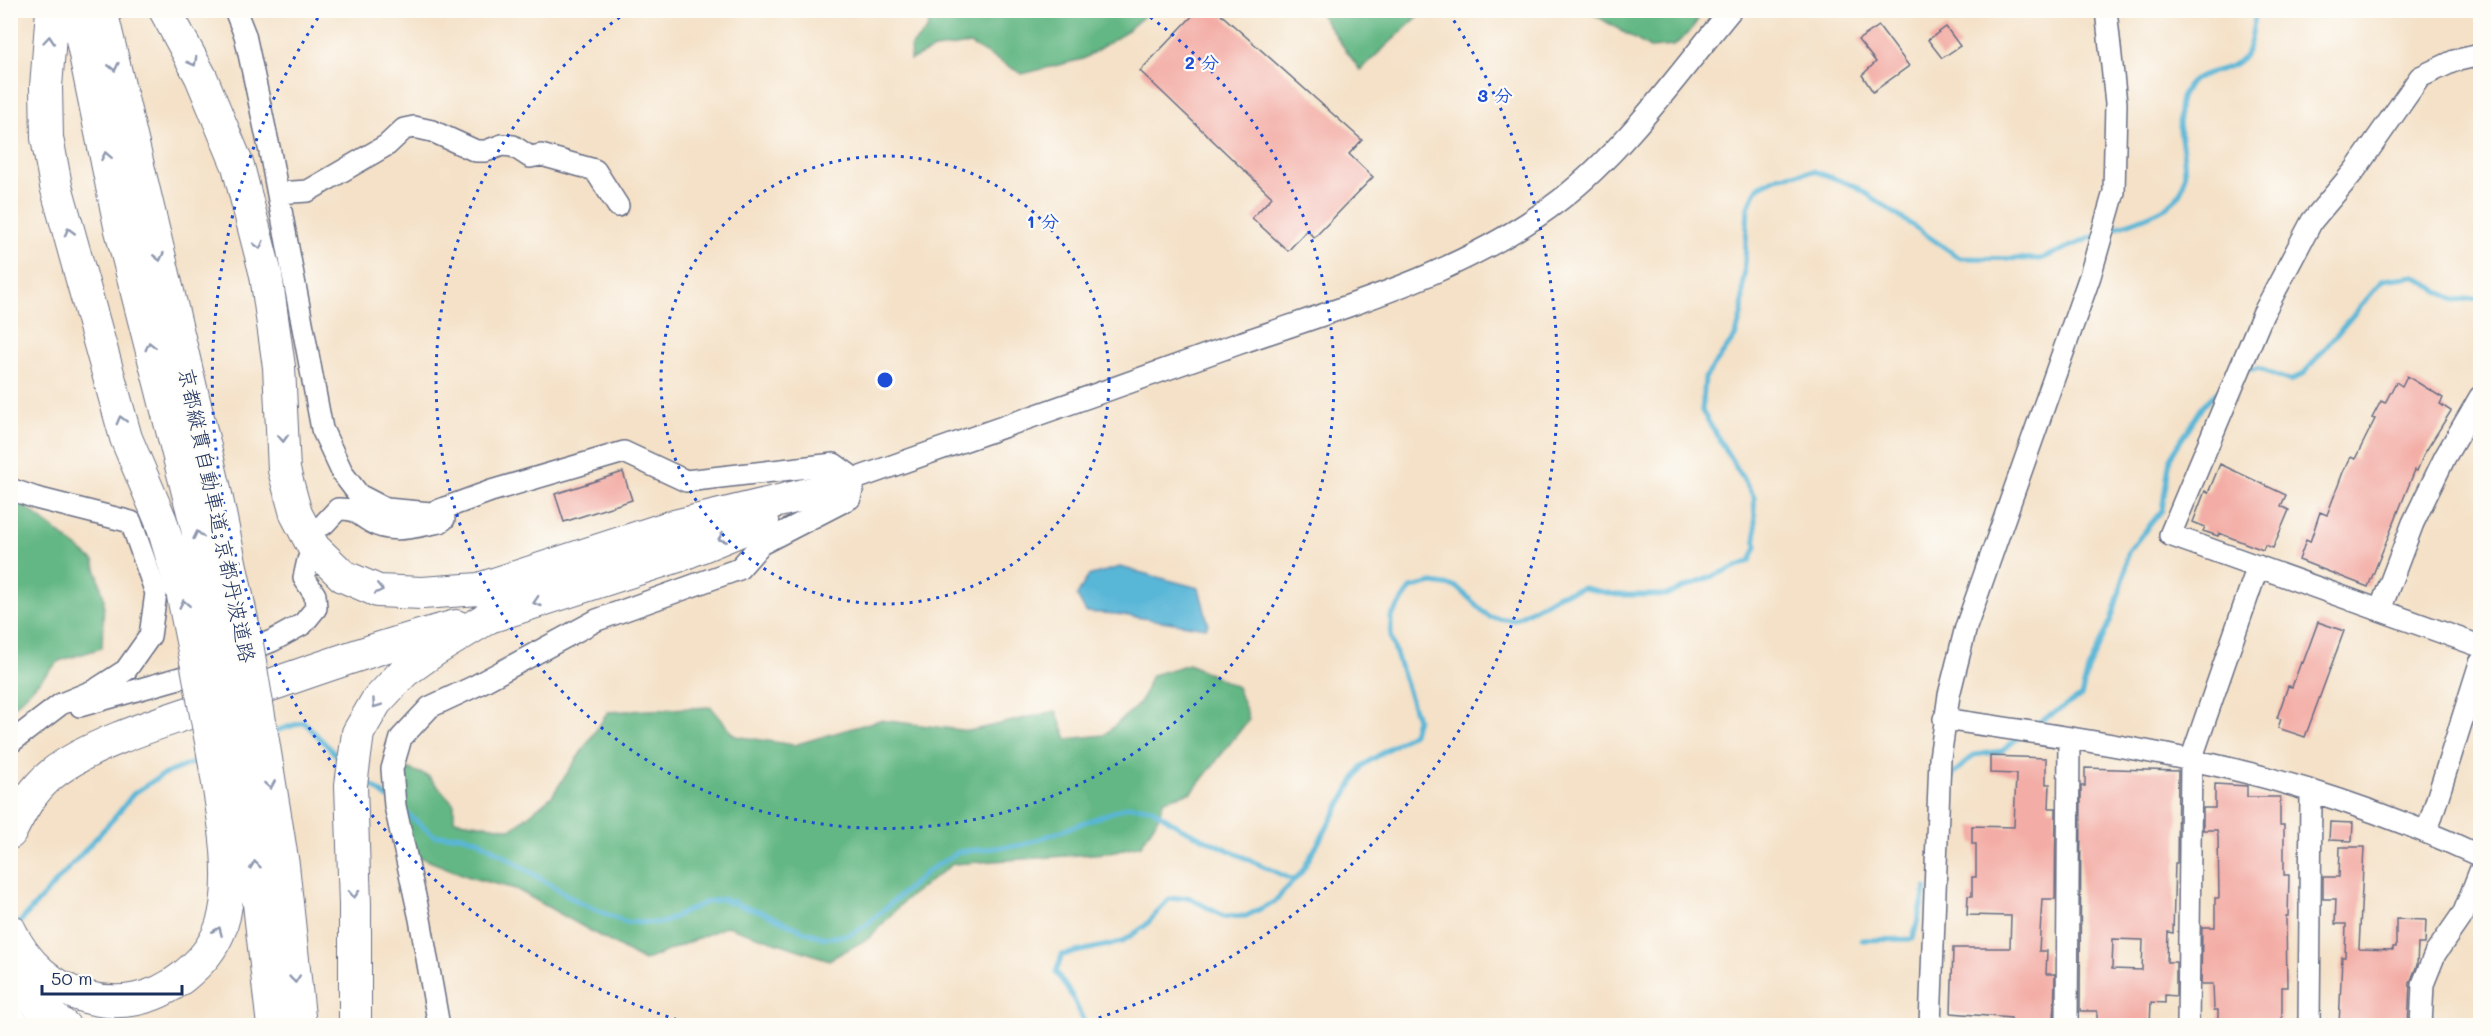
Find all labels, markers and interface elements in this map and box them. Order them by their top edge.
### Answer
one-way arrow [42,36,55,45]
text: 2 分 [1185,50,1219,74]
one-way arrow [186,56,197,66]
one-way arrow [107,62,120,72]
text: 3 分 [1477,83,1513,107]
one-way arrow [100,151,113,161]
text: 1 分 [1027,209,1059,233]
one-way arrow [64,227,76,238]
one-way arrow [251,240,264,250]
one-way arrow [152,252,165,262]
one-way arrow [145,341,158,351]
street label: 京都縦貫自動車道;京都丹波道路 [174,365,262,665]
centre of rings [875,370,895,390]
one-way arrow [116,415,128,426]
one-way arrow [276,434,289,443]
one-way arrow [192,530,205,540]
one-way arrow [717,531,728,543]
one-way arrow [374,582,384,595]
one-way arrow [532,594,543,607]
one-way arrow [179,599,192,609]
one-way arrow [372,698,383,709]
one-way arrow [264,781,276,790]
one-way arrow [249,860,262,870]
one-way arrow [348,889,361,898]
one-way arrow [211,926,223,937]
scale bar [42,958,182,996]
text: 50 m [51,966,93,990]
one-way arrow [288,974,301,983]

